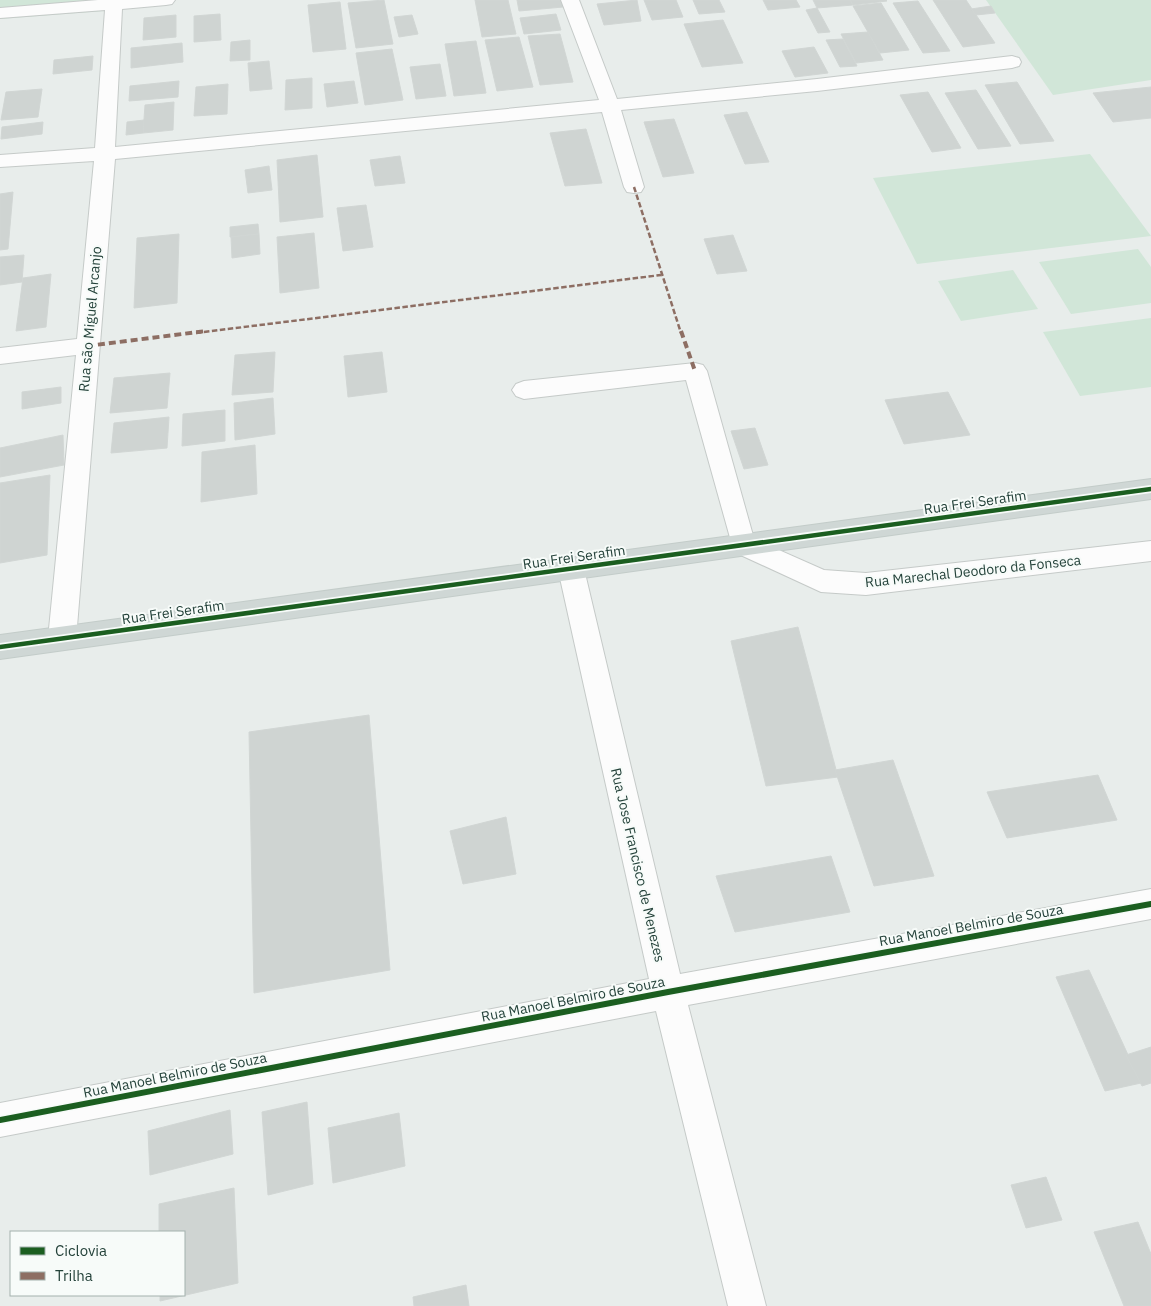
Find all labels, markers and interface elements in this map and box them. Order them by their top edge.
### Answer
street label: Rua são Miguel Arcanjo [75,245,105,392]
street label: Rua Frei Serafim [923,486,1027,518]
street label: Rua Frei Serafim [522,541,626,573]
street label: Rua Marechal Deodoro da Fonseca [864,551,1082,591]
street label: Rua Frei Serafim [121,596,225,628]
street label: Rua Jose Francisco de Menezes [607,766,669,964]
street label: Rua Manoel Belmiro de Souza [877,900,1065,950]
street label: Rua Manoel Belmiro de Souza [480,972,667,1026]
street label: Rua Manoel Belmiro de Souza [82,1048,269,1102]
legend [10,1231,185,1296]
text: Ciclovia [55,1241,107,1260]
text: Trilha [55,1266,93,1285]

